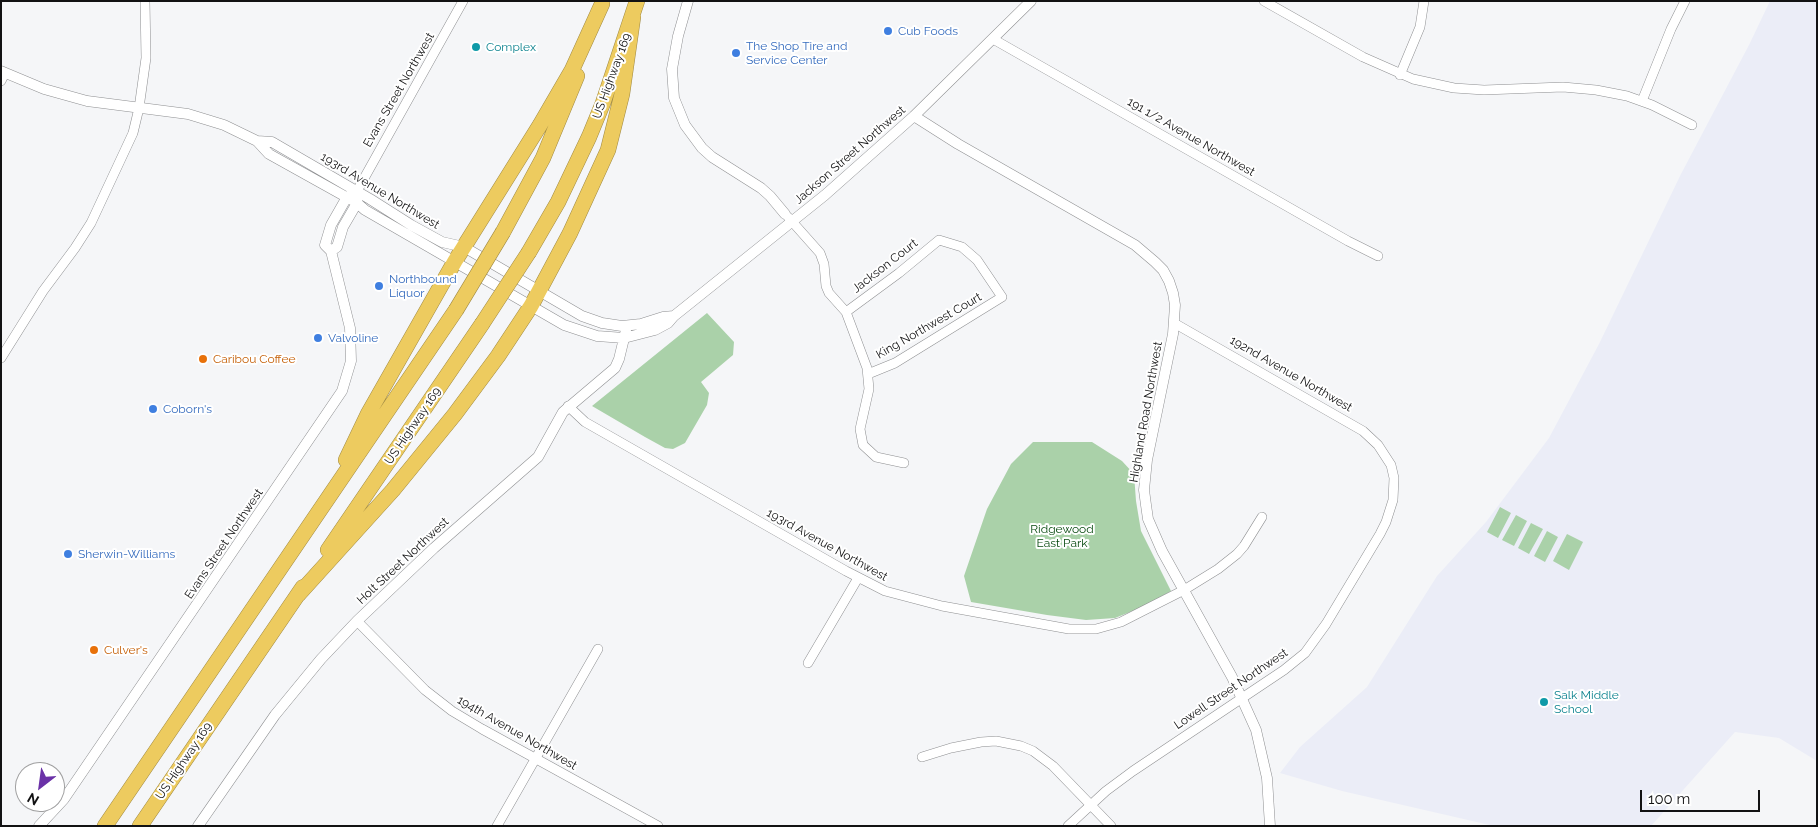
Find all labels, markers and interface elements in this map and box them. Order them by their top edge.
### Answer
place label: Cub Foods [898,24,958,38]
marker: Cub Foods [882,25,894,37]
street label: Evans Street Northwest [360,30,438,150]
street label: US Highway 169 [590,31,634,121]
place label: The Shop Tire and Service Center [746,39,847,67]
place label: Complex [486,40,536,54]
marker: Complex [470,41,482,53]
marker: The Shop Tire and Service Center [730,47,742,59]
street label: 191 1/2 Avenue Northwest [1125,95,1257,179]
street label: Jackson Street Northwest [792,103,908,207]
street label: 193rd Avenue Northwest [318,150,442,232]
street label: Jackson Court [849,236,921,296]
place label: Northbound Liquor [389,272,457,300]
marker: Northbound Liquor [373,280,385,292]
street label: King Northwest Court [874,290,984,362]
place label: Valvoline [328,331,378,345]
marker: Valvoline [312,332,324,344]
street label: 192nd Avenue Northwest [1227,333,1355,415]
street label: Highland Road Northwest [1127,340,1165,484]
place label: Caribou Coffee [213,352,295,366]
marker: Caribou Coffee [197,353,209,365]
street label: US Highway 169 [382,385,444,467]
place label: Coborn's [163,402,212,416]
marker: Coborn's [147,403,159,415]
street label: Evans Street Northwest [182,486,266,602]
street label: 193rd Avenue Northwest [764,506,890,584]
street label: Holt Street Northwest [354,515,452,607]
park label: Ridgewood East Park [1030,522,1094,550]
place label: Sherwin-Williams [78,547,175,561]
marker: Sherwin-Williams [62,548,74,560]
place label: Culver's [104,643,148,657]
marker: Culver's [88,644,100,656]
street label: Lowell Street Northwest [1171,646,1291,732]
place label: Salk Middle School [1554,688,1619,716]
street label: 194th Avenue Northwest [455,693,579,773]
marker: Salk Middle School [1538,696,1550,708]
street label: US Highway 169 [153,720,215,802]
north arrow [15,762,65,812]
scale bar [1643,780,1763,812]
text: N [24,790,42,809]
text: 100 m [1648,790,1690,808]

